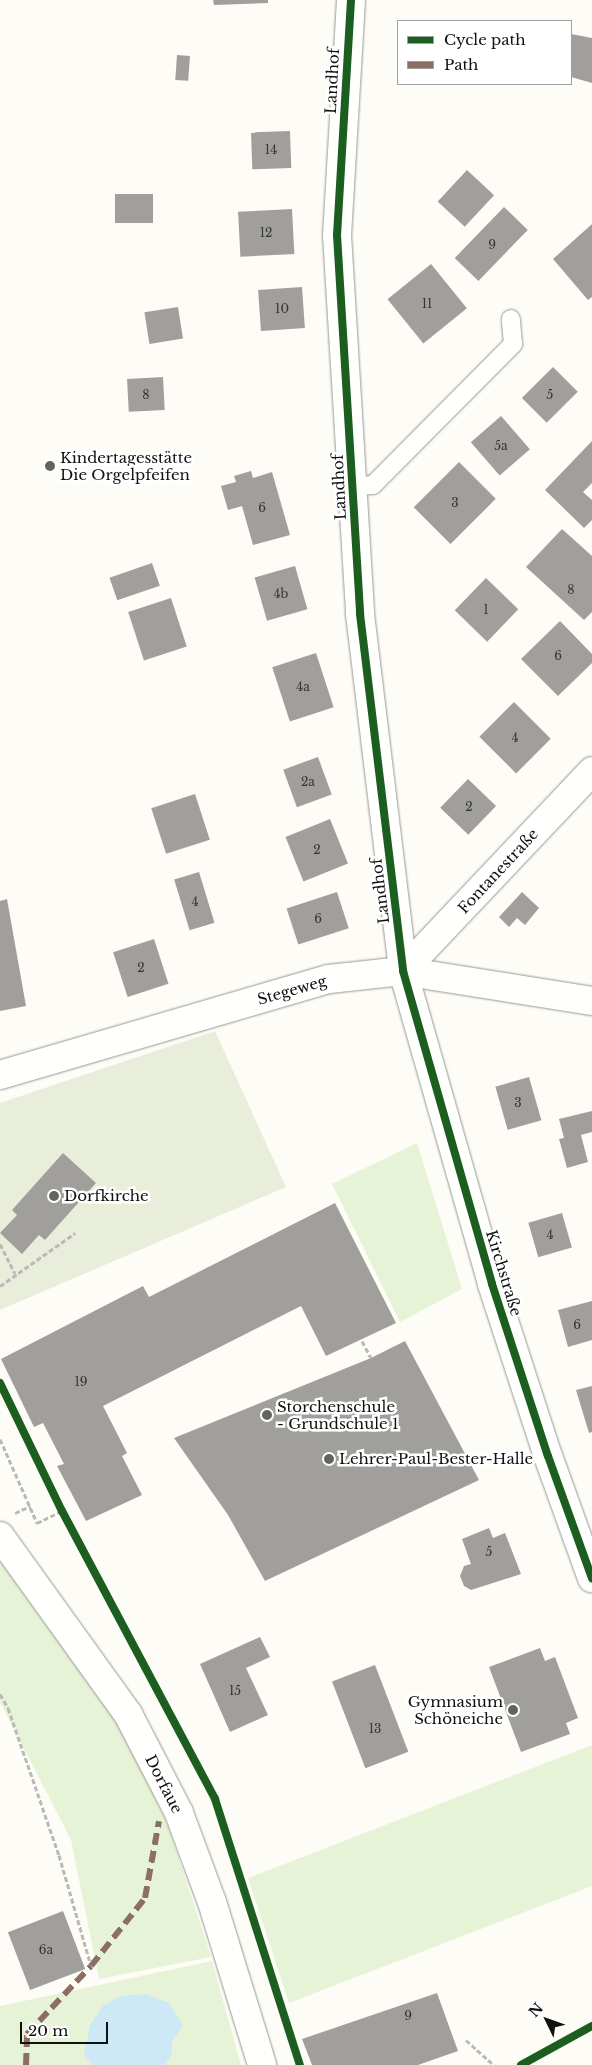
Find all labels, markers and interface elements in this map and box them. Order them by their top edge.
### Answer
legend [397,20,572,85]
text: Cycle path [444,30,526,49]
street label: Landhof [321,48,343,114]
text: Path [444,55,478,74]
house number: 14 [265,143,277,157]
house number: 12 [260,226,272,240]
house number: 9 [488,238,496,252]
house number: 11 [422,297,432,311]
house number: 10 [275,302,289,316]
house number: 8 [142,388,150,402]
house number: 5 [547,388,553,402]
house number: 5a [494,439,508,453]
place label: Kindertagesstätte Die Orgelpfeifen [60,448,192,483]
street label: Landhof [328,454,350,520]
marker: Kindertagesstätte Die Orgelpfeifen [44,460,56,472]
house number: 3 [451,496,459,510]
house number: 6 [258,501,266,515]
house number: 8 [567,583,575,597]
house number: 4b [274,587,288,601]
house number: 1 [483,603,489,617]
house number: 6 [554,649,562,663]
house number: 4a [296,680,310,694]
house number: 4 [511,731,519,745]
house number: 2a [301,775,315,789]
house number: 2 [465,800,473,814]
street label: Fontanestraße [454,825,542,917]
house number: 2 [313,843,321,857]
street label: Landhof [367,857,393,925]
house number: 4 [191,895,199,909]
house number: 6 [314,912,322,926]
house number: 2 [137,961,145,975]
street label: Stegeweg [255,972,329,1008]
house number: 3 [514,1096,522,1110]
place label: Dorfkirche [64,1187,149,1205]
marker: Dorfkirche [48,1190,60,1202]
street label: Kirchstraße [482,1228,526,1318]
house number: 4 [546,1228,554,1242]
house number: 6 [573,1318,581,1332]
house number: 19 [74,1375,88,1389]
place label: Storchenschule - Grundschule 1 [277,1397,399,1432]
marker: Storchenschule - Grundschule 1 [261,1409,273,1421]
place label: Lehrer-Paul-Bester-Halle [339,1450,533,1468]
marker: Lehrer-Paul-Bester-Halle [323,1453,335,1465]
house number: 5 [486,1545,492,1559]
house number: 15 [229,1684,241,1698]
place label: Gymnasium Schöneiche [408,1692,503,1727]
marker: Gymnasium Schöneiche [507,1704,519,1716]
house number: 13 [369,1722,381,1736]
street label: Dorfaue [142,1752,186,1816]
house number: 6a [39,1943,53,1957]
north arrow [522,1995,572,2045]
text: N [525,1999,547,2021]
house number: 9 [404,2009,412,2023]
scale bar [22,2012,110,2044]
text: 20 m [28,2021,68,2040]

